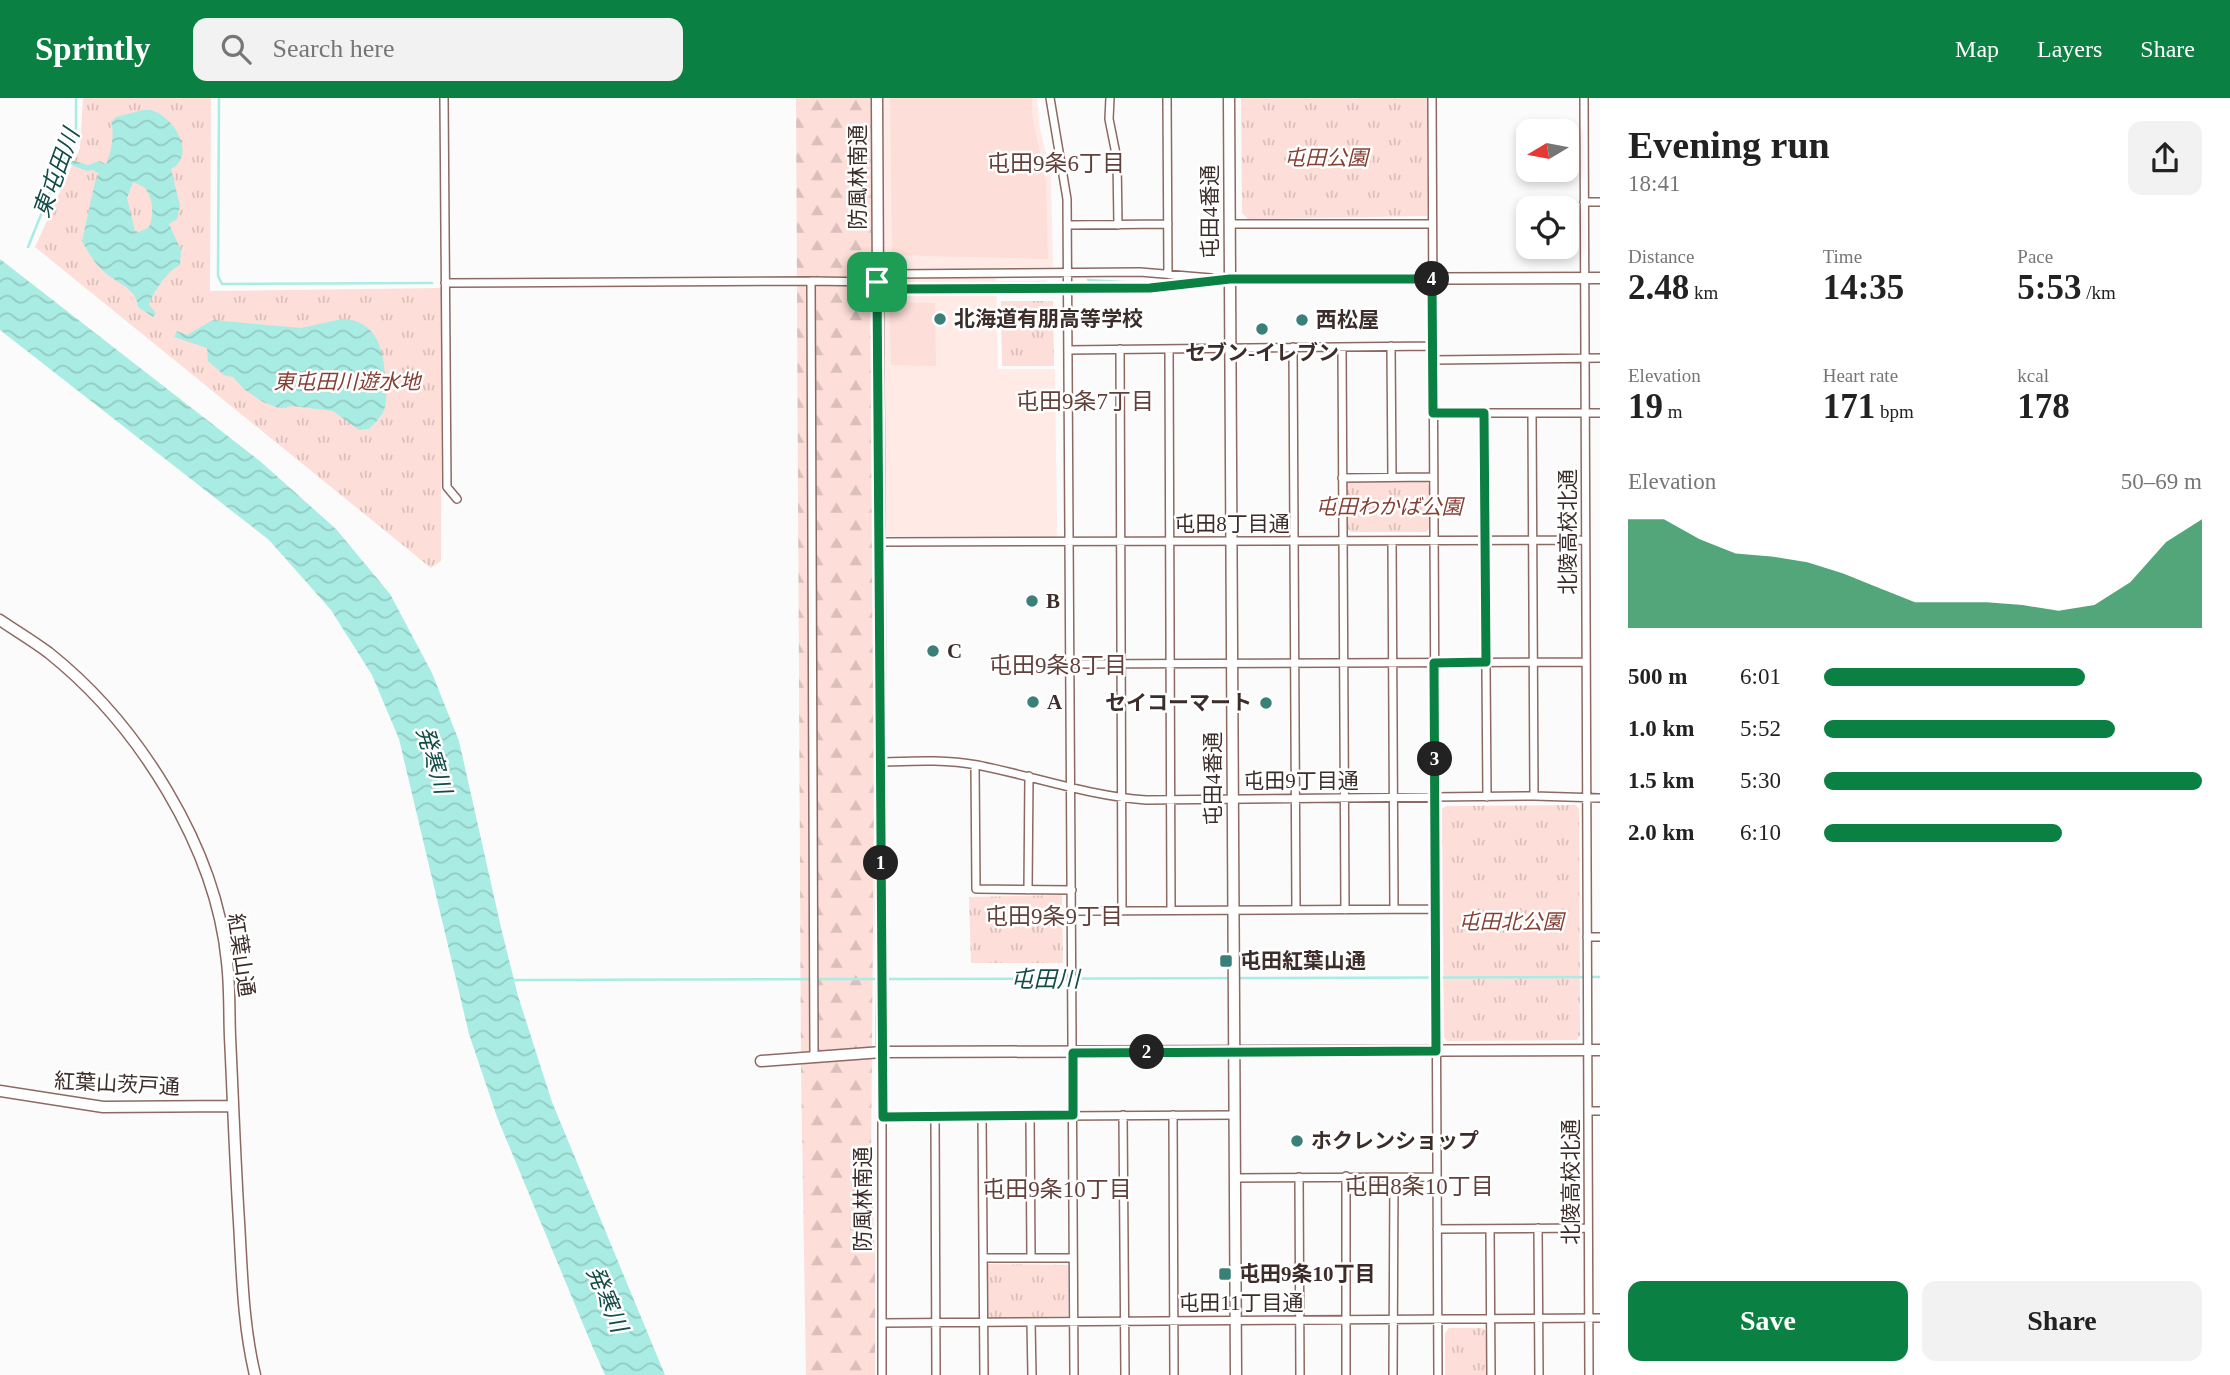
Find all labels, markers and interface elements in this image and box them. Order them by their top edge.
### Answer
search box [193,18,683,81]
icon: search [217,30,255,68]
text: Sprintly [35,31,151,67]
text: Search here [273,34,395,63]
text: Map [1955,36,1999,62]
text: Layers [2037,36,2102,62]
text: Share [2140,36,2195,62]
north arrow [1516,119,1578,182]
map controls [1516,119,1579,259]
button: share [2128,121,2202,195]
water label: 東屯田川 [29,123,85,221]
text: Evening run [1628,124,1830,166]
street label: 防風林南通 [846,125,870,230]
park label: 屯田公園 [1284,146,1371,170]
district label: 屯田9条6丁目 [987,151,1125,176]
street label: 屯田4番通 [1198,165,1222,259]
text: 18:41 [1628,171,1680,196]
button: locate [1516,196,1579,259]
text: Distance [1628,246,1694,267]
text: Time [1823,246,1862,267]
text: Pace [2017,246,2053,267]
pin [847,252,907,312]
pin: 4 [1414,262,1450,296]
icon: arrive [858,263,896,301]
text: 4 [1427,268,1436,289]
text: 2.48 [1628,268,1689,307]
text: 14:35 [1823,268,1904,307]
text: 5:53 [2017,268,2081,307]
text: km [1689,282,1718,303]
text: /km [2081,282,2116,303]
place label: 北海道有朋高等学校 [954,307,1143,331]
place label: 西松屋 [1316,308,1379,332]
marker: 北海道有朋高等学校 [932,311,948,327]
marker: 西松屋 [1294,312,1310,328]
marker: セブン-イレブン [1254,321,1270,337]
place label: セブン-イレブン [1185,341,1339,365]
text: Elevation [1628,365,1701,386]
text: Heart rate [1823,365,1898,386]
text: kcal [2017,365,2049,386]
park label: 東屯田川遊水地 [274,370,422,394]
text: 19 [1628,387,1663,426]
text: 171 [1823,387,1875,426]
text: 178 [2017,387,2070,426]
district label: 屯田9条7丁目 [1016,389,1154,414]
text: m [1663,401,1683,422]
text: bpm [1875,401,1914,422]
street label: 北陵高校北通 [1556,469,1580,595]
text: Elevation [1628,469,1716,494]
text: 50–69 m [2121,469,2202,494]
park label: 屯田わかば公園 [1316,495,1465,519]
street label: 屯田8丁目通 [1174,512,1290,536]
place label: B [1046,589,1060,613]
marker: B [1024,593,1040,609]
place label: C [947,639,962,663]
marker: C [925,643,941,659]
district label: 屯田9条8丁目 [989,653,1127,678]
text: 500 m [1628,664,1687,689]
text: 6:01 [1740,664,1781,689]
place label: A [1047,690,1063,714]
place label: セイコーマート [1105,691,1252,715]
marker: A [1025,694,1041,710]
marker: セイコーマート [1258,695,1274,711]
text: 1.0 km [1628,716,1694,741]
text: 5:52 [1740,716,1781,741]
water label: 発寒川 [411,723,456,800]
street label: 屯田4番通 [1201,732,1225,826]
pin: 3 [1418,742,1452,776]
text: 3 [1430,748,1439,769]
text: 1.5 km [1628,768,1694,793]
text: 5:30 [1740,768,1781,793]
street label: 屯田9丁目通 [1243,769,1359,793]
text: 2.0 km [1628,820,1694,845]
text: 6:10 [1740,820,1781,845]
pin: 1 [864,846,898,880]
text: 1 [876,852,885,873]
district label: 屯田9条9丁目 [985,904,1123,929]
park label: 屯田北公園 [1459,910,1566,934]
street label: 紅葉山通 [223,912,259,998]
place label: 屯田紅葉山通 [1240,949,1366,973]
marker: 屯田紅葉山通 [1218,953,1234,969]
water label: 屯田川 [1011,967,1083,992]
pin: 2 [1130,1034,1164,1070]
text: 2 [1142,1041,1151,1062]
street label: 紅葉山茨戸通 [53,1069,181,1099]
street label: 北陵高校北通 [1559,1119,1583,1245]
place label: ホクレンショップ [1311,1129,1479,1153]
marker: ホクレンショップ [1289,1133,1305,1149]
street label: 防風林南通 [851,1147,875,1252]
district label: 屯田8条10丁目 [1344,1174,1494,1199]
district label: 屯田9条10丁目 [982,1177,1132,1202]
place label: 屯田9条10丁目 [1239,1262,1376,1286]
water label: 発寒川 [582,1263,633,1339]
marker: 屯田9条10丁目 [1217,1266,1233,1282]
button: Save [1628,1281,1908,1361]
button: Share [1922,1281,2202,1361]
street label: 屯田11丁目通 [1178,1291,1304,1315]

